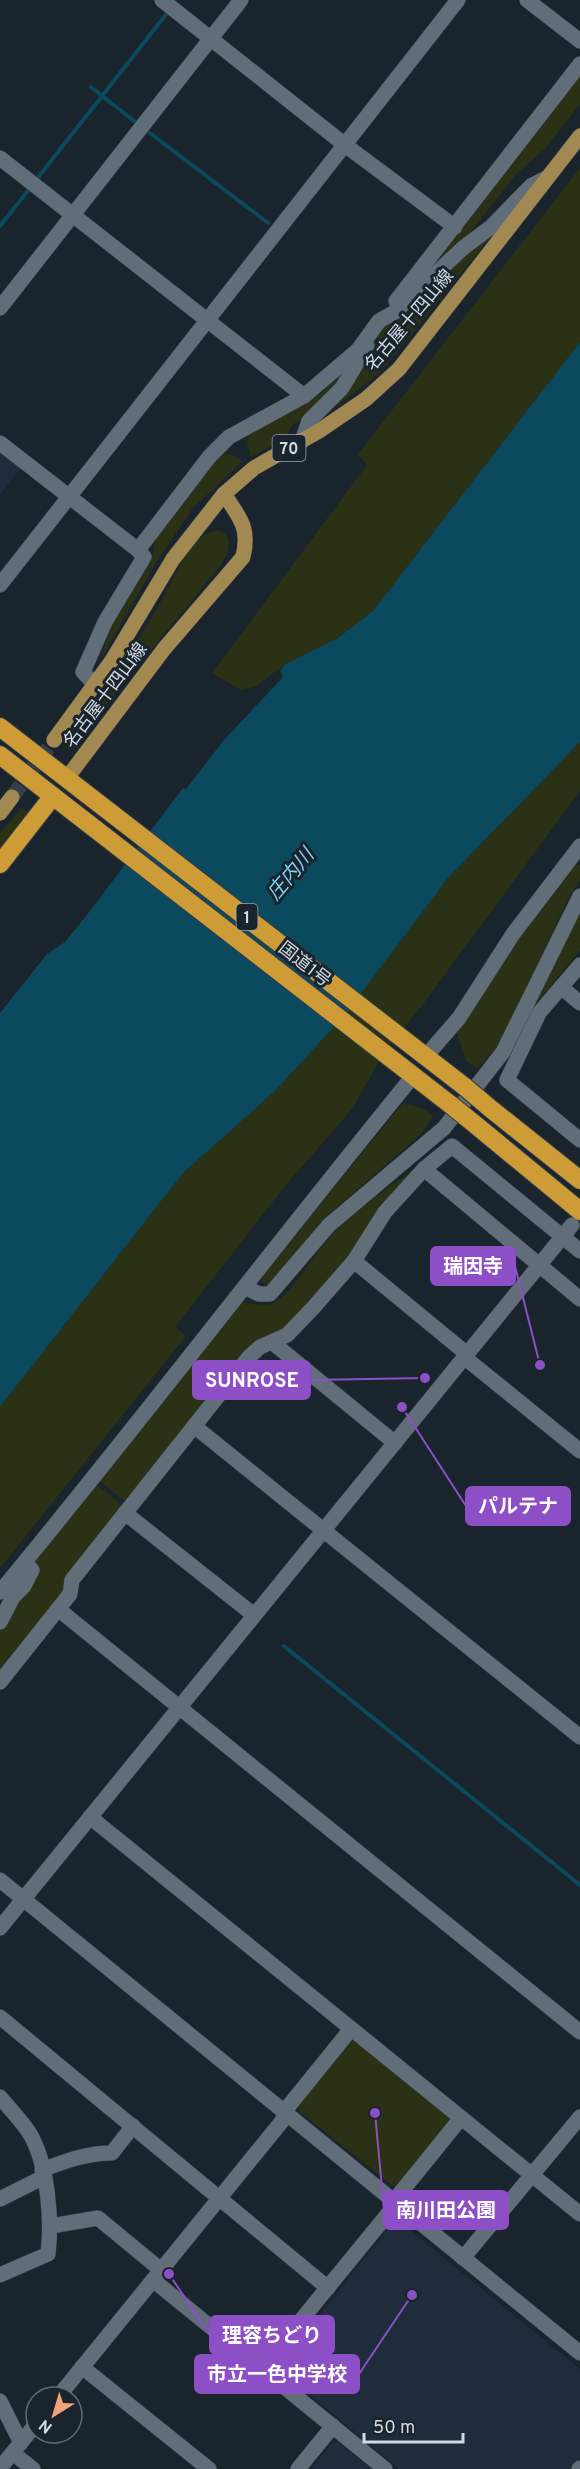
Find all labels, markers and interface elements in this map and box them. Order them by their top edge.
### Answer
street label: 名古屋十四山線 [361,265,459,377]
road number: 70 [272,435,306,461]
street label: 名古屋十四山線 [59,639,153,753]
water label: 庄内川 [262,842,322,907]
road number: 1 [236,904,258,930]
street label: 国道1号 [273,937,335,993]
callout: 瑞因寺 [431,1247,515,1285]
text: 瑞因寺 [443,1255,503,1281]
callout: SUNROSE [193,1361,310,1399]
text: SUNROSE [205,1369,299,1395]
callout: パルテナ [466,1487,570,1525]
text: パルテナ [478,1495,558,1521]
callout: 南川田公園 [384,2191,508,2229]
text: 南川田公園 [396,2199,496,2225]
callout: 理容ちどり [210,2316,334,2354]
text: 理容ちどり [222,2324,322,2350]
callout: 市立一色中学校 [195,2355,359,2393]
text: 市立一色中学校 [207,2363,347,2389]
north arrow [24,2385,84,2445]
scale bar [364,2406,463,2444]
text: N [36,2414,57,2437]
text: 50 m [373,2417,415,2440]

